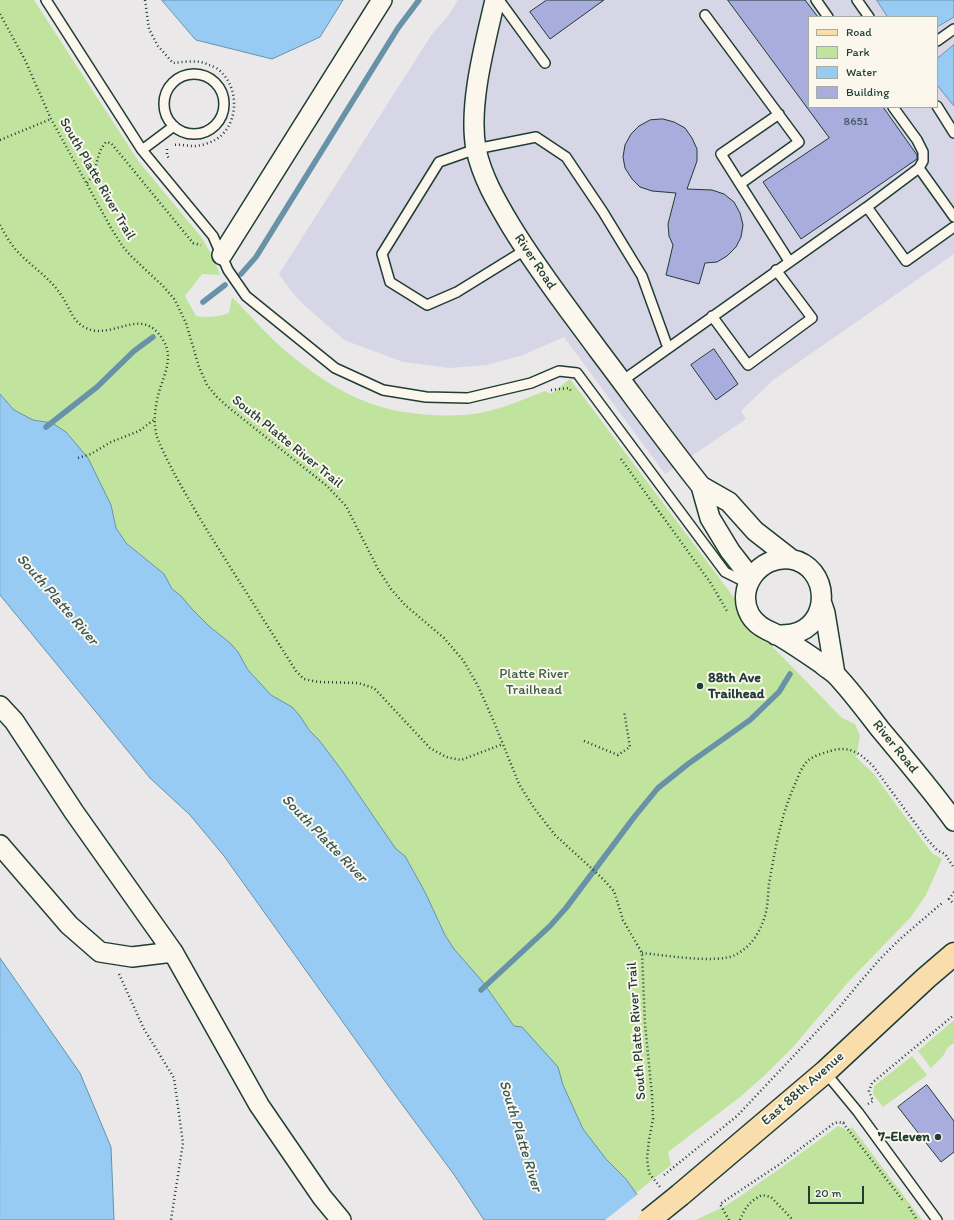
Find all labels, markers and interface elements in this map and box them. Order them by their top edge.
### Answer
legend [808,16,938,108]
text: Road [846,25,872,39]
text: Park [846,45,870,59]
text: Water [846,65,877,79]
text: Building [846,85,889,99]
street label: South Platte River Trail [55,115,139,243]
house number: 8651 [844,115,868,129]
street label: River Road [510,231,560,293]
street label: South Platte River Trail [228,392,346,492]
water label: South Platte River [12,551,102,649]
park label: Platte River Trailhead [499,666,569,698]
place label: 88th Ave Trailhead [708,670,764,702]
marker: 88th Ave Trailhead [695,681,705,691]
street label: River Road [868,717,922,777]
water label: South Platte River [277,791,371,887]
street label: South Platte River Trail [624,962,650,1100]
street label: East 88th Avenue [758,1048,848,1130]
water label: South Platte River [495,1078,545,1194]
place label: 7-Eleven [878,1129,930,1145]
marker: 7-Eleven [933,1132,943,1142]
scale bar [810,1178,866,1204]
text: 20 m [815,1186,842,1200]

